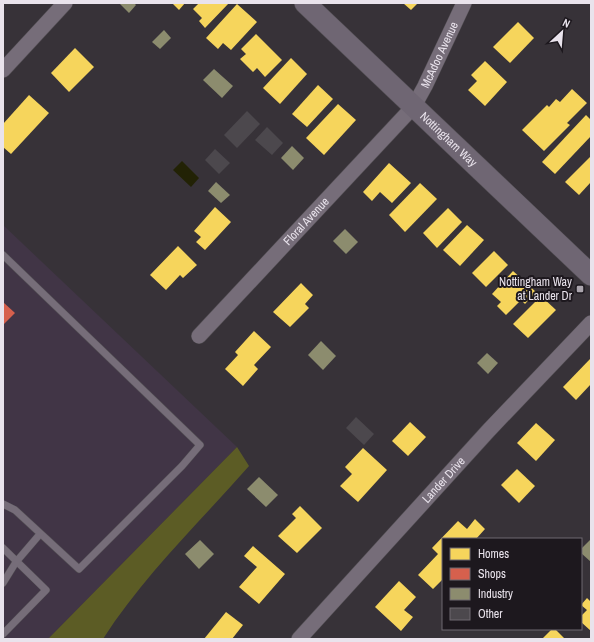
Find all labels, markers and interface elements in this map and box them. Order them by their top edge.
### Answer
north arrow [542,12,582,52]
text: N [560,15,572,31]
street label: McAdoo Avenue [417,19,462,91]
street label: Nottingham Way [416,108,481,170]
street label: Floral Avenue [280,194,333,249]
place label: Nottingham Way at Lander Dr [499,274,573,304]
marker: Nottingham Way at Lander Dr [575,284,585,294]
street label: Lander Drive [419,453,469,506]
legend [442,538,582,630]
text: Homes [478,546,509,562]
text: Shops [478,566,506,582]
text: Industry [478,586,513,602]
text: Other [478,606,503,622]

